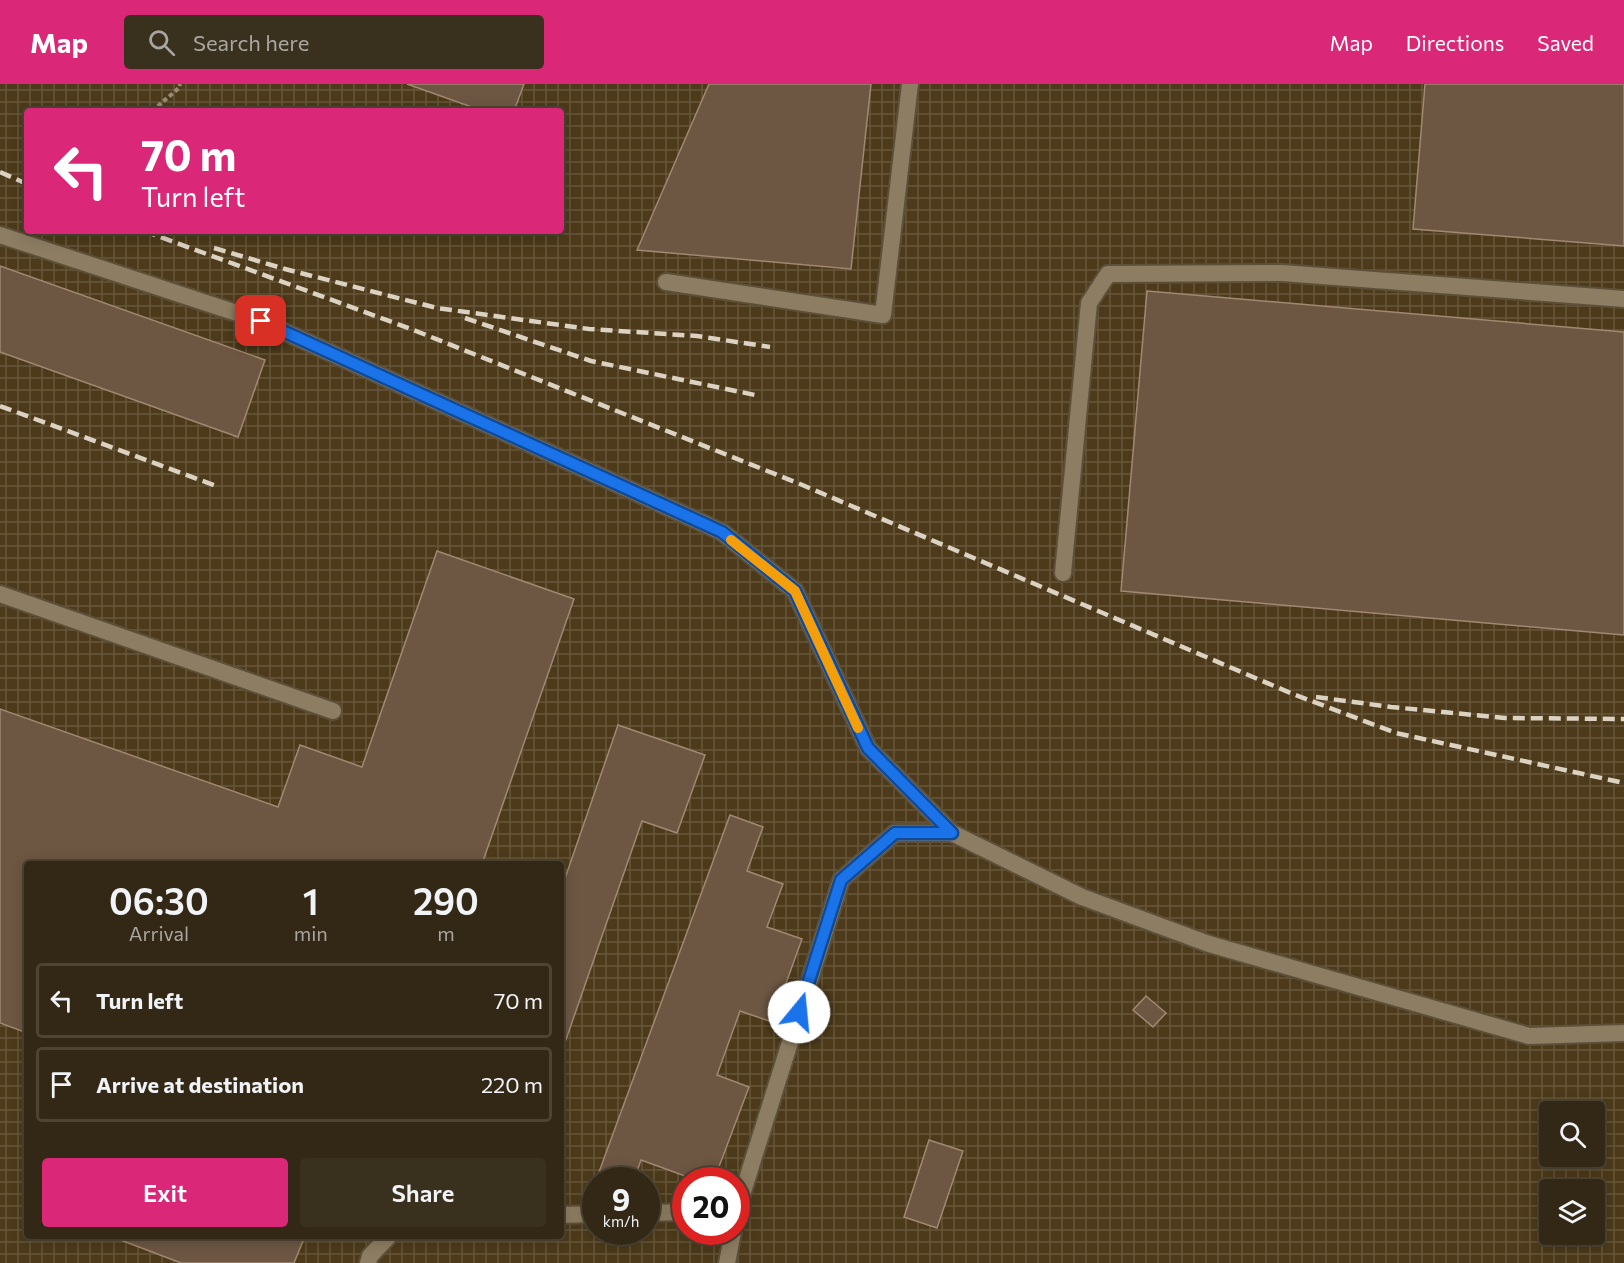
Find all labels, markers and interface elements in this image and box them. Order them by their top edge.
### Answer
search box [124,15,544,69]
text: Map [30,25,88,59]
icon: search [145,26,178,59]
text: Search here [193,29,309,56]
text: Map [1330,30,1373,55]
text: Directions [1406,30,1504,55]
text: Saved [1537,30,1594,55]
text: 70 m [141,128,236,180]
icon: left [42,132,120,210]
text: Turn left [141,180,245,213]
pin [235,295,286,346]
icon: arrive [244,304,277,337]
text: 06:30 [109,878,209,922]
text: 1 [303,878,319,922]
text: 290 [413,878,479,922]
text: Arrival [129,921,189,945]
text: min [294,921,328,945]
text: m [437,921,455,945]
position arrow [767,980,831,1044]
icon: left [45,984,78,1017]
text: Turn left [96,987,183,1014]
text: 70 m [494,987,543,1014]
icon: arrive [45,1068,78,1101]
text: Arrive at destination [96,1071,304,1098]
text: 220 m [481,1071,543,1098]
map controls [1539,1101,1605,1245]
button: search [1539,1101,1605,1167]
button: Exit [42,1158,288,1227]
button: Share [300,1158,546,1227]
speed limit sign: 20 [672,1167,750,1245]
button: layers [1539,1179,1605,1245]
text: 9 [612,1180,630,1217]
text: km/h [603,1212,639,1230]

